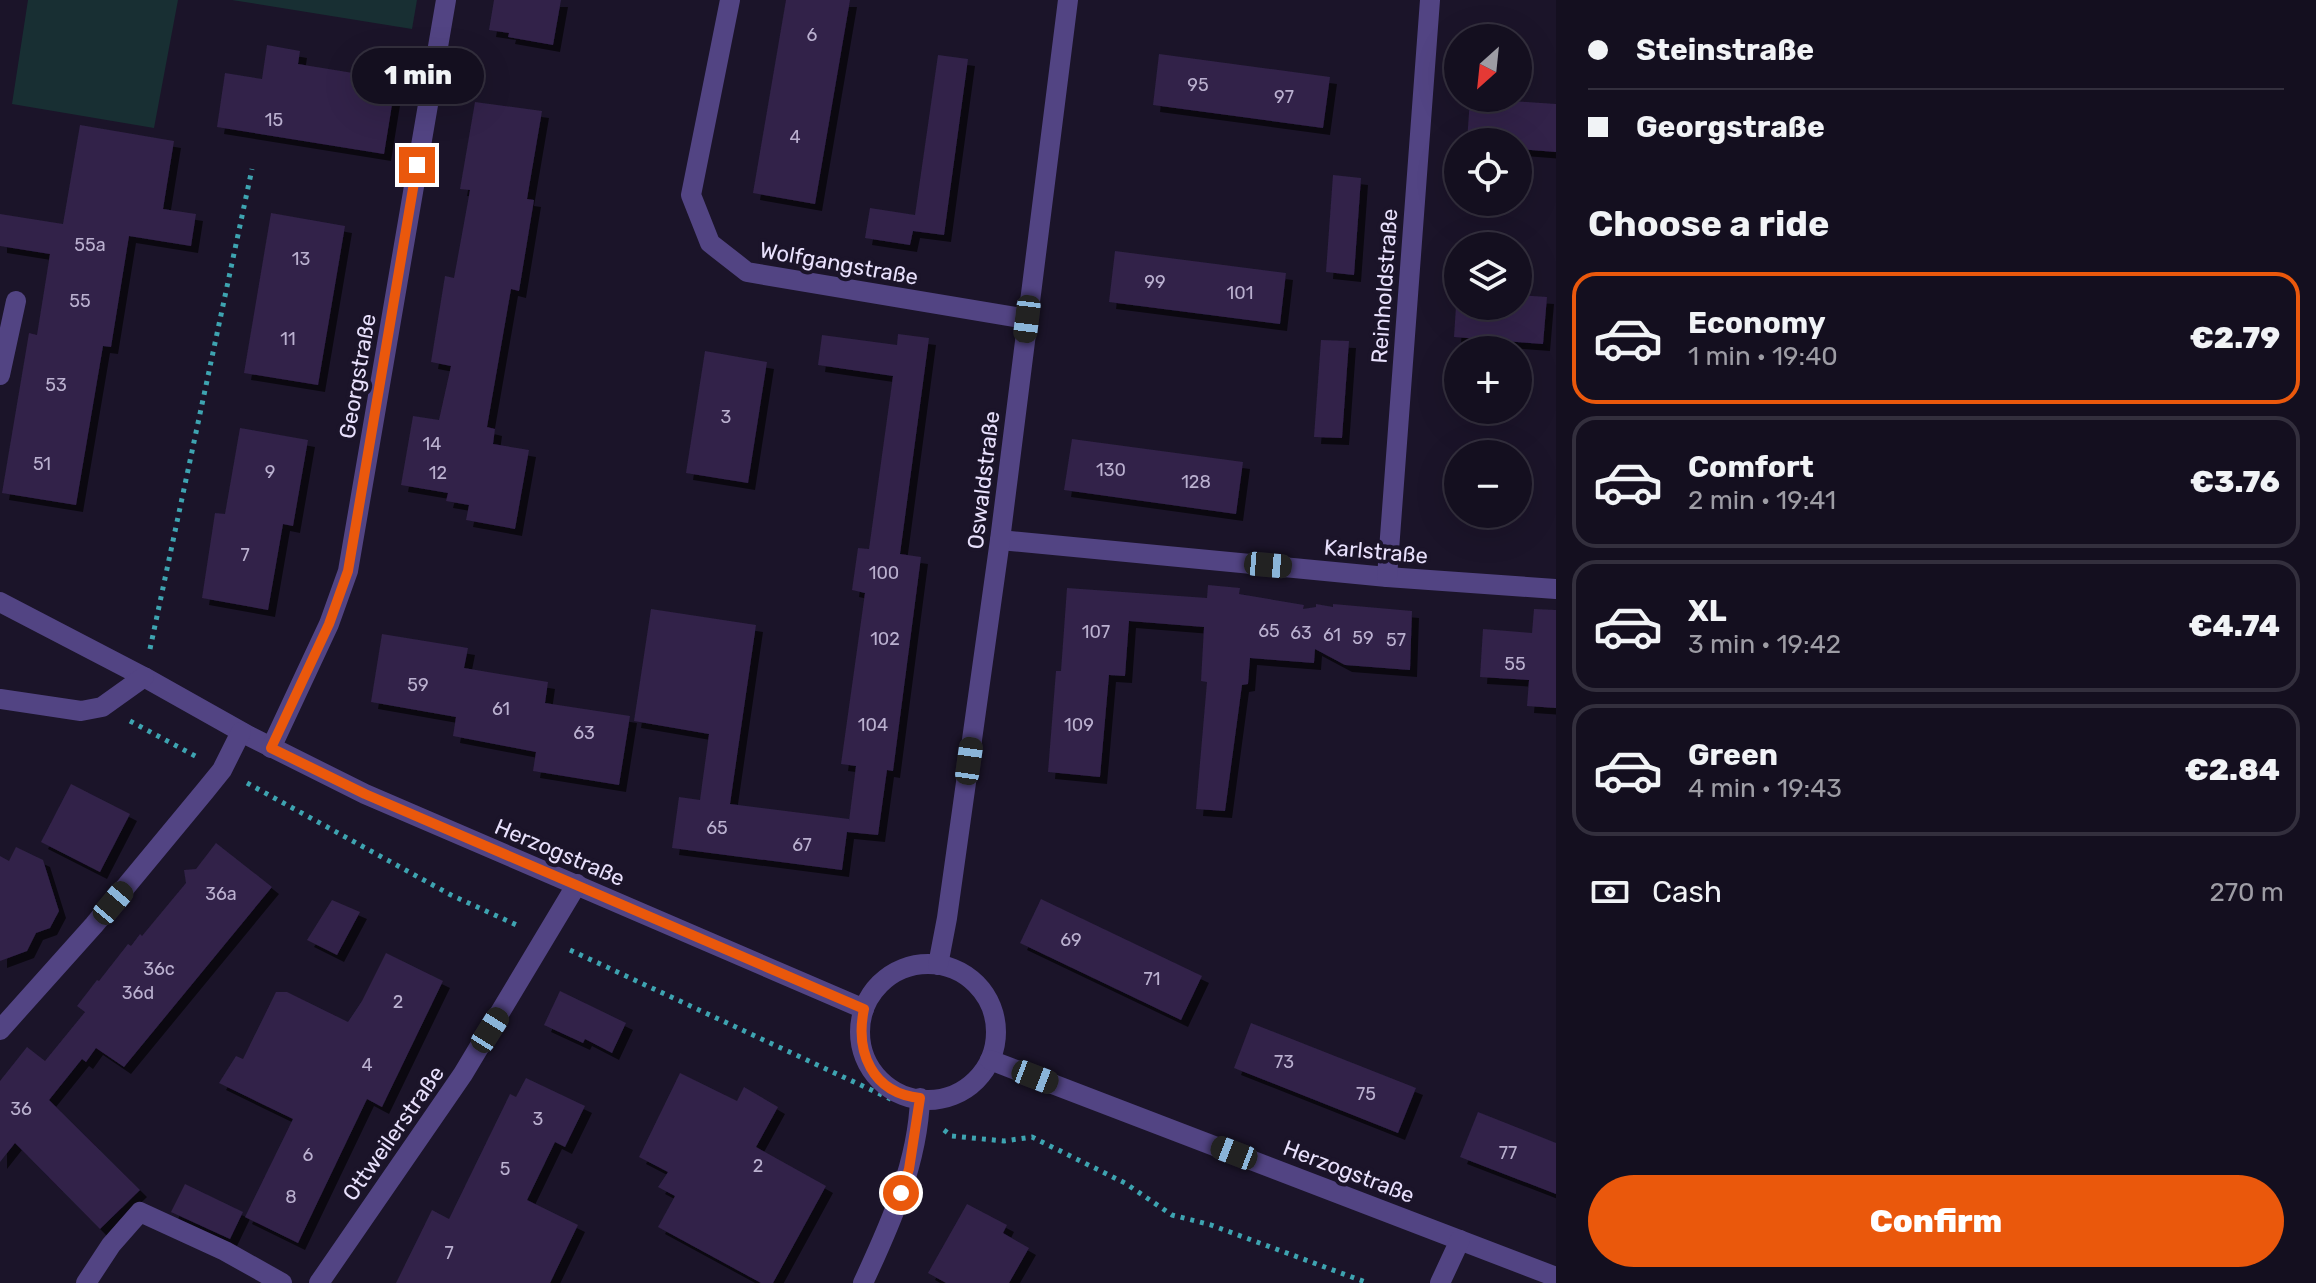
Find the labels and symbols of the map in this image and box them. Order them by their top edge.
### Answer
house number: 6 [807,24,818,46]
north arrow [1444,24,1532,112]
callout: 1 min [351,49,483,105]
house number: 95 [1187,74,1209,96]
house number: 97 [1274,86,1294,108]
house number: 15 [265,109,283,131]
house number: 4 [789,126,801,148]
route end [399,147,435,183]
street label: Reinholdstraße [1366,208,1403,364]
house number: 55a [74,234,106,256]
street label: Wolfgangstraße [758,236,920,291]
house number: 13 [292,248,310,270]
house number: 99 [1144,271,1166,293]
house number: 101 [1227,282,1253,304]
house number: 55 [69,290,91,312]
car [1012,294,1042,344]
street label: Georgstraße [333,311,382,441]
house number: 11 [280,328,296,350]
house number: 53 [45,374,67,396]
house number: 3 [721,406,731,428]
street label: Oswaldstraße [962,409,1005,551]
house number: 14 [423,433,441,455]
house number: 51 [33,453,51,475]
house number: 130 [1096,459,1126,481]
house number: 9 [265,461,275,483]
house number: 12 [429,462,447,484]
house number: 128 [1181,471,1211,493]
street label: Karlstraße [1323,534,1429,569]
house number: 7 [240,544,250,566]
car [1243,551,1293,579]
house number: 100 [869,562,899,584]
house number: 65 [1258,620,1280,642]
house number: 107 [1082,621,1110,643]
house number: 63 [1290,622,1312,644]
house number: 61 [1323,624,1341,646]
house number: 59 [1352,627,1374,649]
house number: 102 [870,628,900,650]
house number: 57 [1386,629,1406,651]
house number: 55 [1504,653,1526,675]
house number: 59 [407,674,429,696]
house number: 61 [492,698,510,720]
house number: 104 [858,714,888,736]
house number: 109 [1064,714,1094,736]
house number: 63 [573,722,595,744]
car [954,736,984,786]
street label: Herzogstraße [491,813,629,892]
house number: 65 [706,817,728,839]
house number: 67 [792,834,812,856]
car [88,877,138,929]
house number: 36a [205,883,237,905]
house number: 69 [1060,929,1082,951]
house number: 36c [143,958,175,980]
house number: 71 [1144,968,1160,990]
house number: 36d [122,982,154,1004]
house number: 2 [393,991,403,1013]
car [467,1003,513,1057]
house number: 73 [1274,1051,1294,1073]
house number: 4 [361,1054,373,1076]
car [1008,1057,1062,1097]
street label: Ottweilerstraße [337,1061,450,1206]
house number: 75 [1356,1083,1376,1105]
house number: 36 [10,1098,32,1120]
house number: 3 [533,1108,543,1130]
car [1207,1133,1261,1173]
street label: Herzogstraße [1279,1134,1418,1209]
house number: 77 [1499,1142,1517,1164]
house number: 6 [303,1144,314,1166]
house number: 2 [753,1155,763,1177]
house number: 5 [500,1158,510,1180]
route start [883,1175,919,1211]
house number: 8 [285,1186,297,1208]
house number: 7 [444,1242,454,1264]

